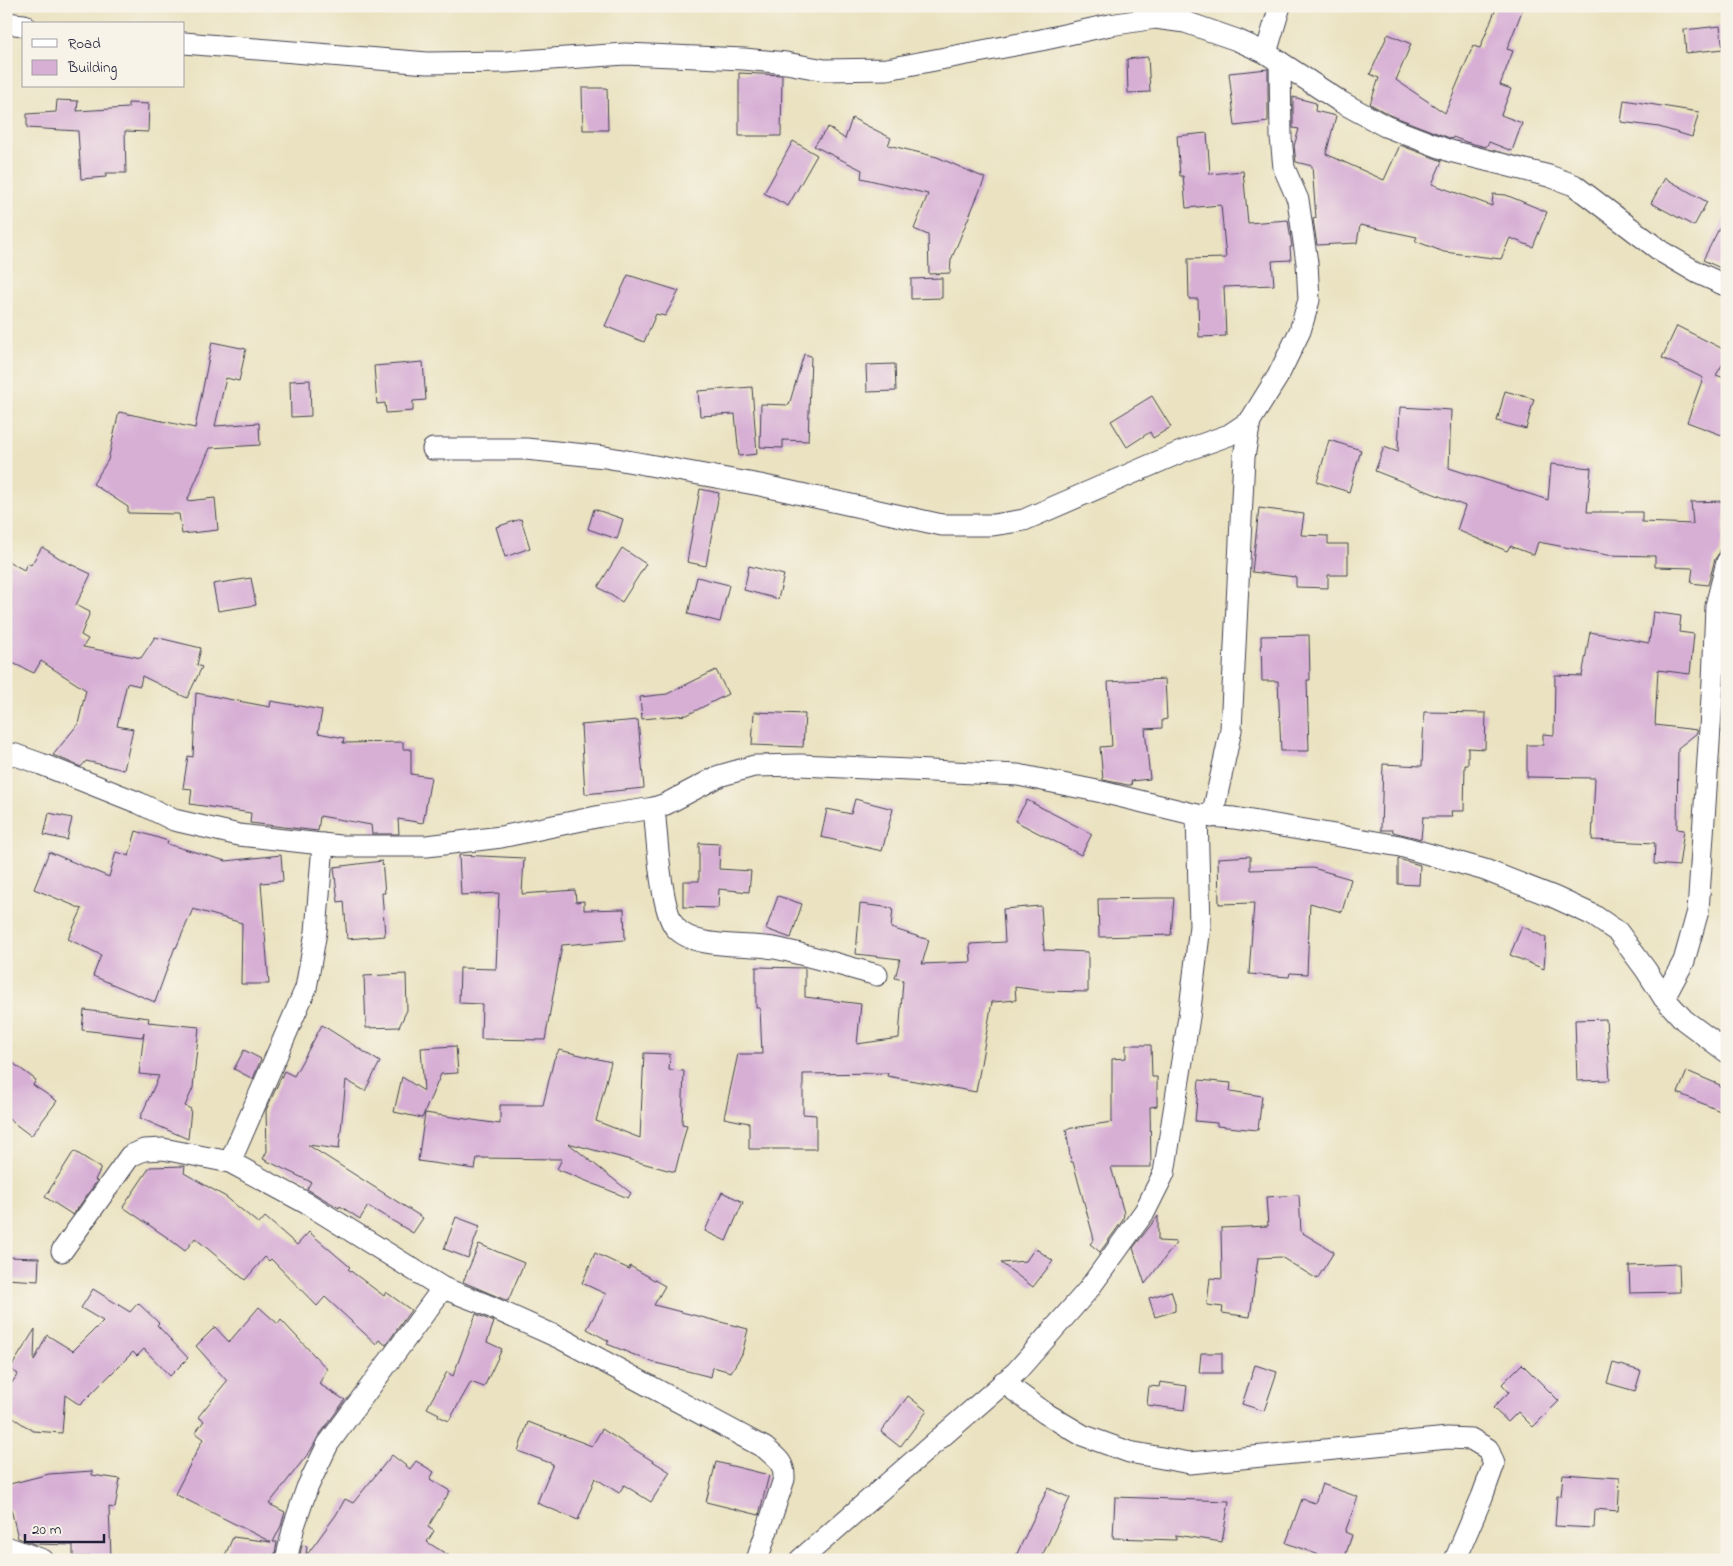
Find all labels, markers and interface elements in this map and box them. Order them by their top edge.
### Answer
legend [22,22,185,88]
text: Road [68,33,101,55]
text: Building [67,57,117,80]
scale bar [25,1511,104,1543]
text: 20 m [32,1519,62,1541]

